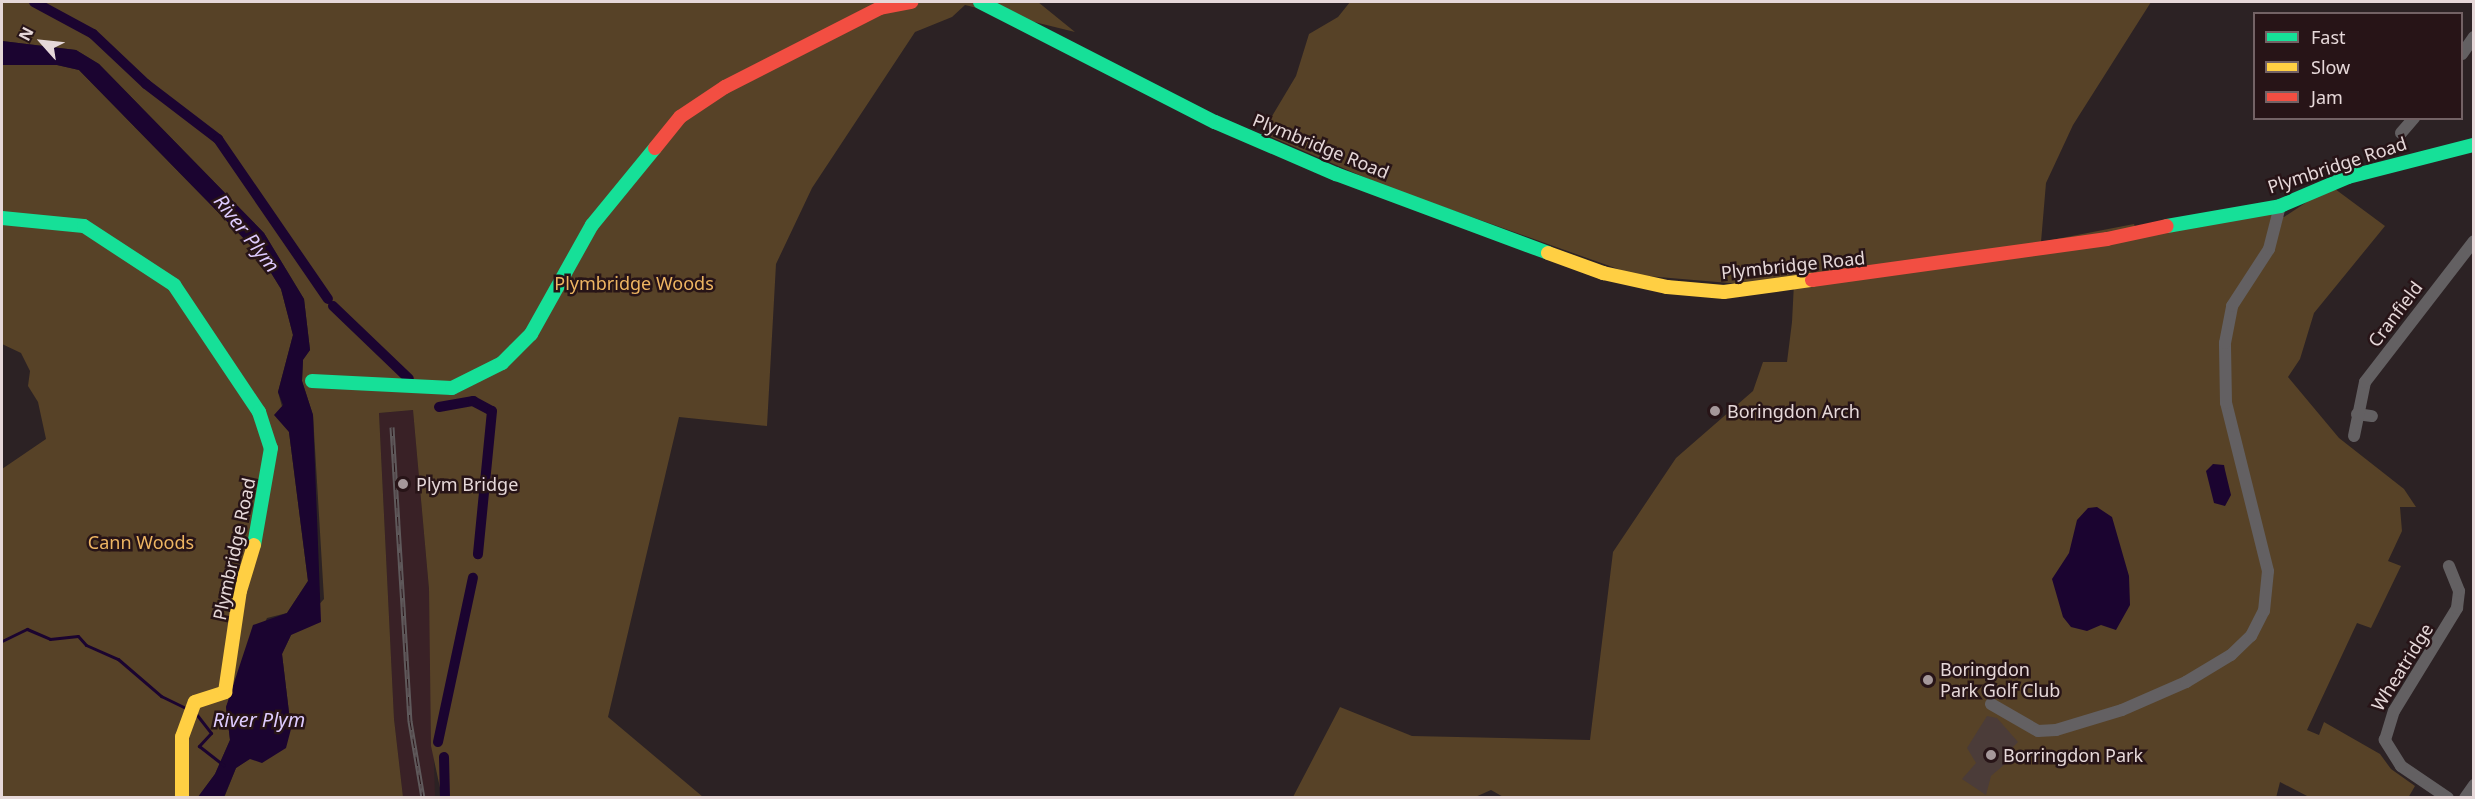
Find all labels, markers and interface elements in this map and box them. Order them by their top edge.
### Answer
north arrow [12,12,72,72]
legend [2253,12,2463,120]
text: N [13,23,39,45]
text: Fast [2311,25,2346,49]
text: Slow [2311,55,2350,79]
text: Jam [2311,85,2343,109]
street label: Plymbridge Road [1250,109,1392,183]
street label: Plymbridge Road [2265,132,2409,198]
water label: River Plym [209,189,285,277]
street label: Plymbridge Road [1720,247,1866,283]
park label: Plymbridge Woods [554,272,714,294]
street label: Cranfield [2363,277,2427,351]
place label: Boringdon Arch [1727,400,1860,422]
marker: Boringdon Arch [1708,404,1722,418]
place label: Plym Bridge [416,473,518,495]
marker: Plym Bridge [394,475,412,493]
street label: Plymbridge Road [208,476,260,622]
park label: Cann Woods [88,531,194,553]
street label: Wheatridge [2367,619,2437,715]
place label: Boringdon Park Golf Club [1940,659,2060,702]
marker: Boringdon Park Golf Club [1921,673,1935,687]
water label: River Plym [213,707,305,731]
place label: Borringdon Park [2003,744,2143,766]
marker: Borringdon Park [1984,748,1998,762]

